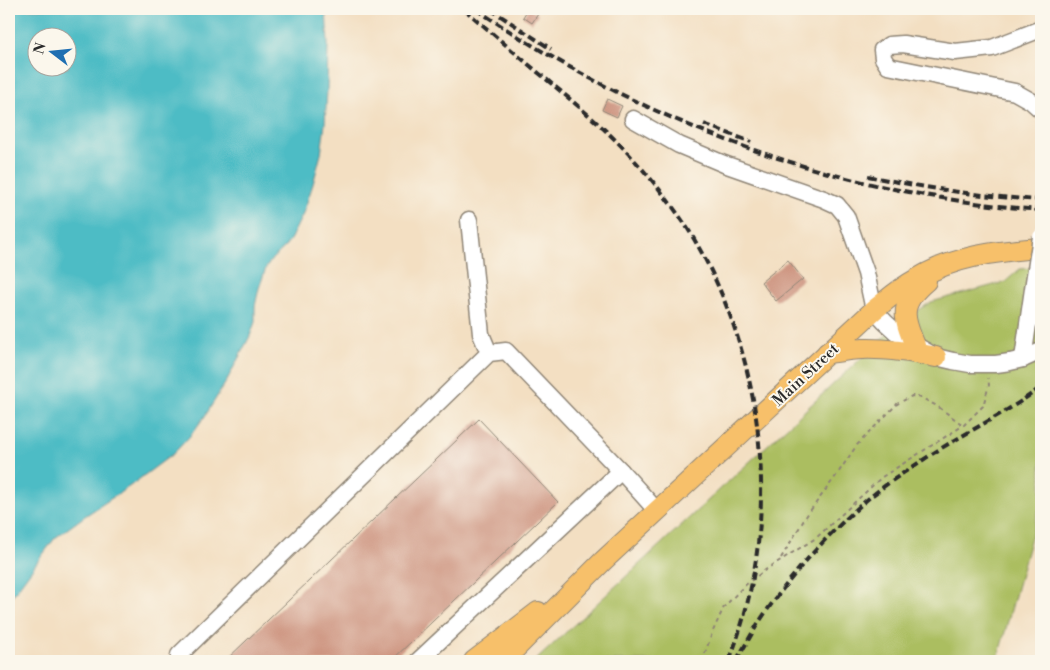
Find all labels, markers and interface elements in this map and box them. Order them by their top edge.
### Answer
north arrow [28,28,78,78]
text: N [30,41,51,56]
street label: Main Street [768,339,843,411]

